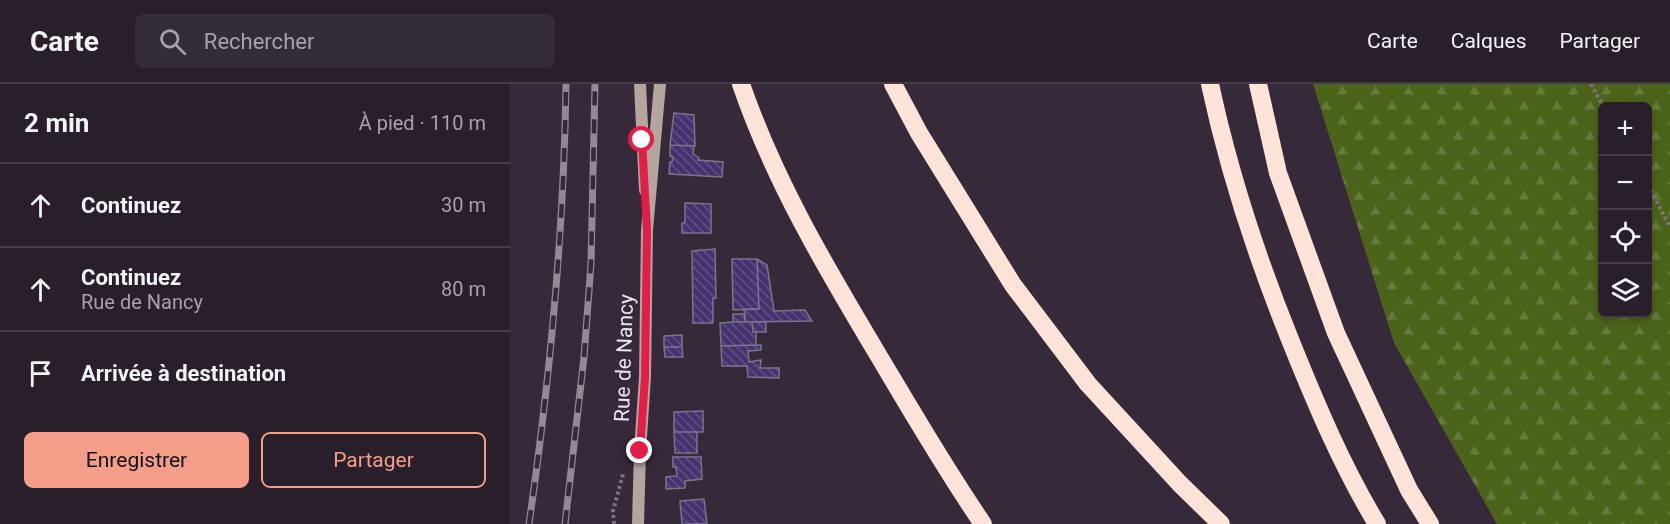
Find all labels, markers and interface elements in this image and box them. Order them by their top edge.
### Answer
search box [135,14,555,68]
text: Carte [30,25,99,58]
icon: search [156,25,189,58]
text: Rechercher [204,29,314,54]
text: Carte [1367,29,1418,53]
text: Calques [1451,29,1526,53]
text: Partager [1559,29,1640,53]
map controls [1598,102,1652,318]
button: + [1598,102,1652,156]
text: 2 min [24,108,89,138]
text: À pied · 110 m [359,111,486,135]
route start [628,126,654,152]
button: − [1598,156,1652,210]
icon: ahead [24,189,57,222]
text: Continuez [81,193,181,218]
text: 30 m [441,193,486,217]
button: locate [1598,210,1652,264]
button: layers [1598,264,1652,318]
text: Continuez [81,265,181,290]
icon: ahead [24,273,57,306]
text: 80 m [441,277,486,301]
text: Rue de Nancy [81,290,203,314]
street label: Rue de Nancy [610,294,638,422]
icon: arrive [24,357,57,390]
text: Arrivée à destination [81,361,286,386]
button: Enregistrer [24,432,249,488]
button: Partager [261,432,486,488]
route end [626,437,652,463]

